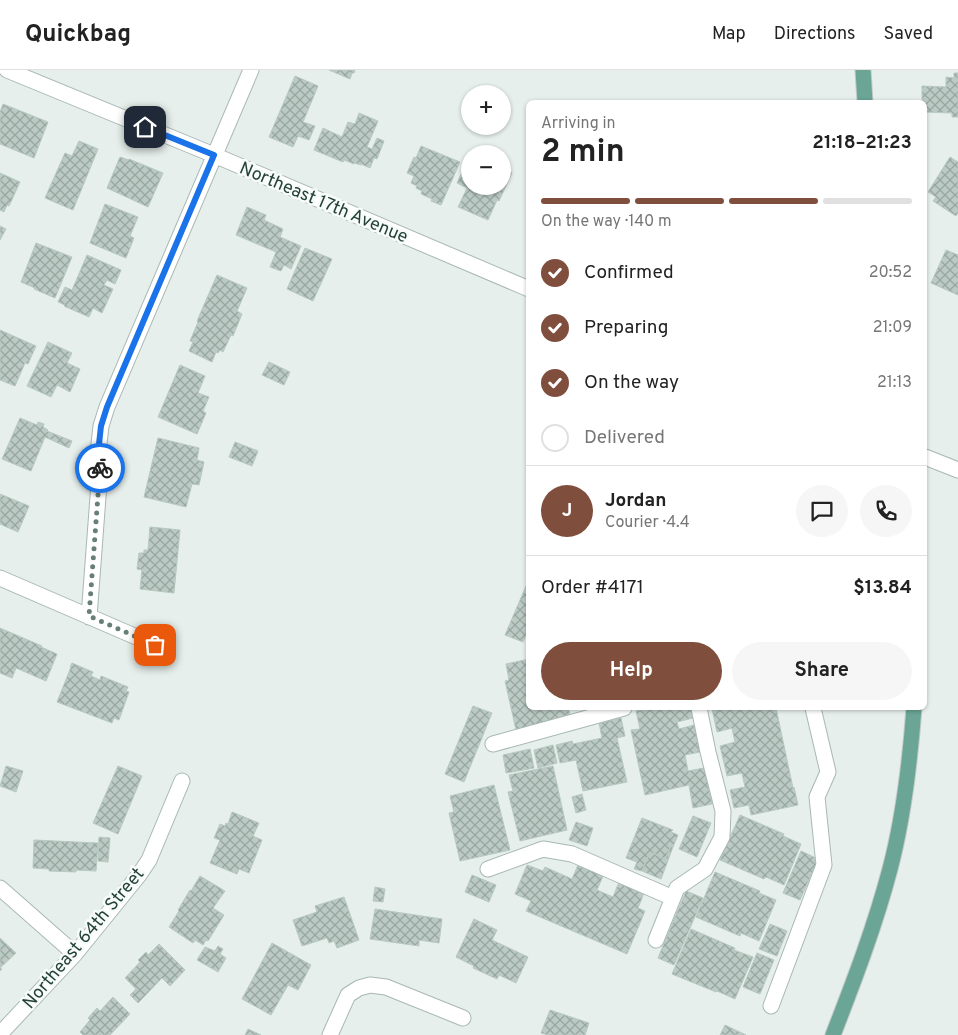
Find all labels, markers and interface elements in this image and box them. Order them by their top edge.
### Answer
text: Quickbag [25,20,131,50]
text: Map [712,23,746,46]
text: Directions [774,23,856,46]
text: Saved [884,23,933,46]
map controls [461,85,511,195]
button: + [461,85,511,135]
pin [124,106,166,148]
icon: home [131,113,159,141]
text: Arriving in [541,114,616,134]
text: 21:18–21:23 [812,131,912,155]
text: 2 min [541,133,625,173]
button: − [461,145,511,195]
street label: Northeast 17th Avenue [236,157,411,249]
text: On the way · 140 m [541,212,672,232]
icon: check [541,259,569,287]
text: Confirmed [584,261,674,285]
text: 20:52 [869,263,912,283]
icon: check [541,314,569,342]
text: Preparing [584,316,668,340]
text: 21:09 [873,318,912,338]
icon: check [541,369,569,397]
text: On the way [584,371,679,395]
text: 21:13 [877,373,912,393]
text: Delivered [584,426,665,450]
courier [75,443,125,493]
icon: bike [86,454,114,482]
button: chat [796,485,848,537]
button: phone [860,485,912,537]
text: Jordan [605,489,667,513]
text: J [562,499,572,523]
text: Courier · 4.4 [605,513,690,533]
text: Order #4171 [541,576,644,600]
text: $13.84 [853,576,912,600]
pin [134,624,176,666]
icon: bag [141,631,169,659]
button: Help [541,642,722,700]
button: Share [732,642,912,700]
street label: Northeast 64th Street [18,864,150,1014]

